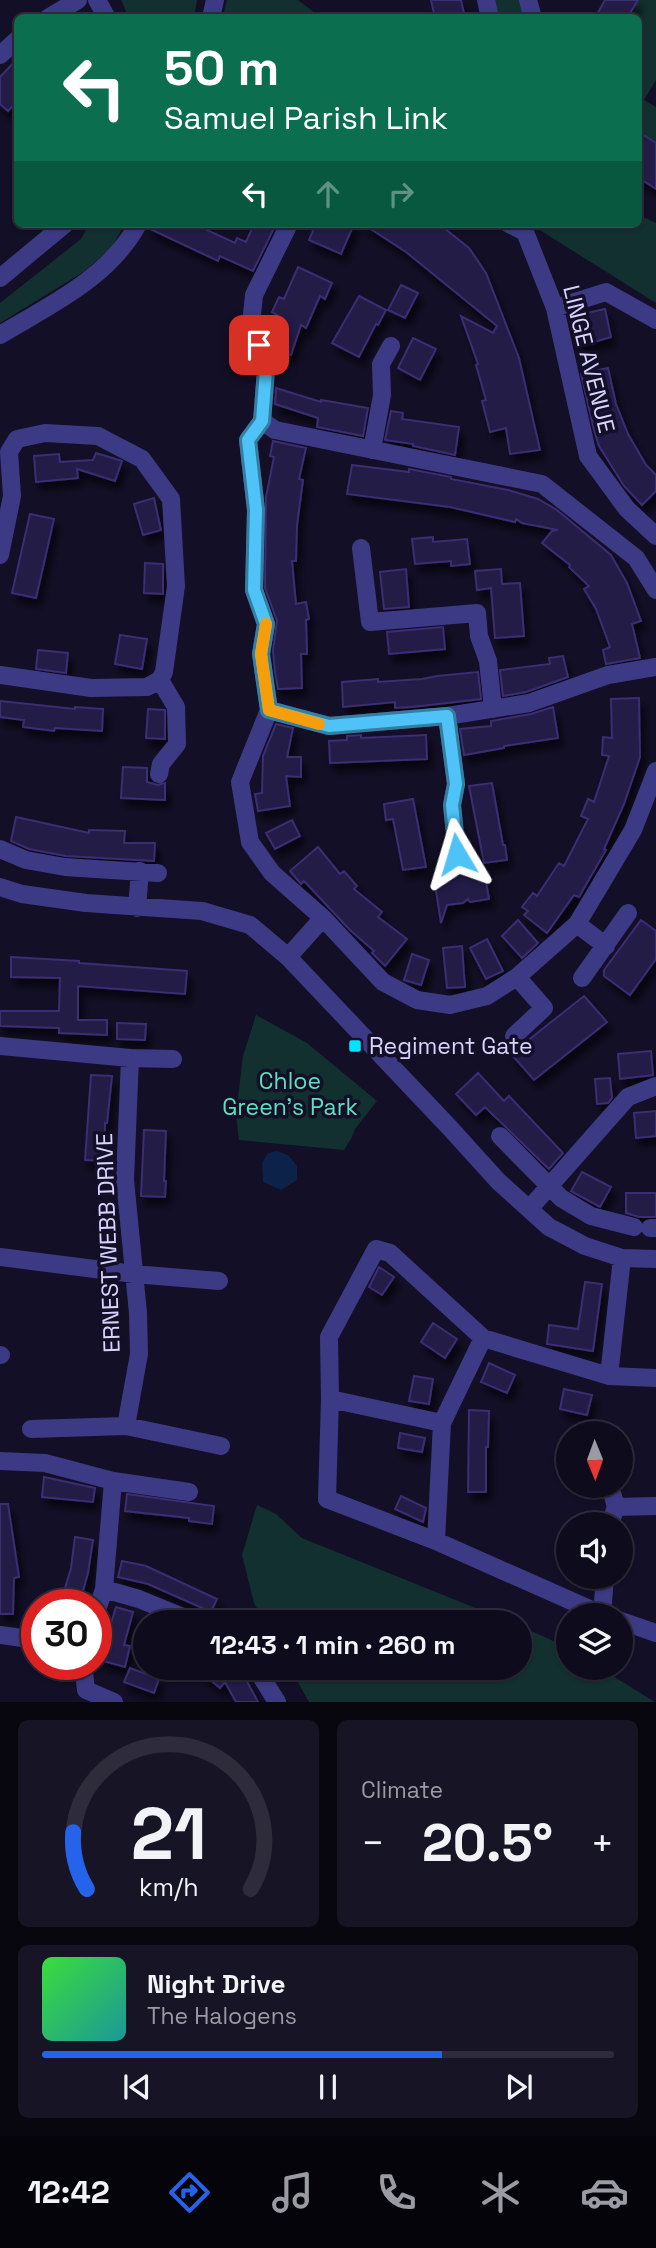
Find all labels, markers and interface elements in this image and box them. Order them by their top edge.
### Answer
text: 50 m [164,37,279,99]
icon: left [49,42,140,133]
text: Samuel Parish Link [164,98,448,138]
icon: left [236,175,274,213]
icon: ahead [309,175,347,213]
icon: right [382,175,420,213]
street label: LINGE AVENUE [556,282,622,436]
pin [229,315,289,375]
icon: arrive [240,326,278,364]
position arrow [420,817,494,891]
place label: Regiment Gate [369,1031,533,1061]
marker: Regiment Gate [347,1038,363,1054]
park label: Chloe Green's Park [222,1066,358,1122]
street label: ERNEST WEBB DRIVE [89,1133,127,1353]
north arrow [556,1421,634,1498]
map controls [556,1421,633,1680]
button: sound [556,1512,633,1589]
speed limit sign: 30 [21,1589,112,1680]
button: layers [556,1603,633,1680]
text: 12:43 · 1 min · 260 m [210,1628,455,1662]
text: Climate [361,1775,443,1805]
text: 21 [130,1788,207,1881]
text: 20.5° [422,1810,553,1876]
text: − [361,1819,385,1867]
text: + [590,1819,614,1867]
text: km/h [139,1871,198,1903]
text: Night Drive [147,1967,285,2001]
text: The Halogens [147,2001,297,2031]
icon: previous [118,2068,156,2106]
icon: pause [309,2068,347,2106]
icon: next [500,2068,538,2106]
icon: directions [165,2168,214,2217]
icon: music [268,2168,317,2217]
icon: phone [372,2168,421,2217]
icon: climate [476,2168,525,2217]
icon: car [580,2168,629,2217]
text: 12:42 [27,2172,110,2212]

